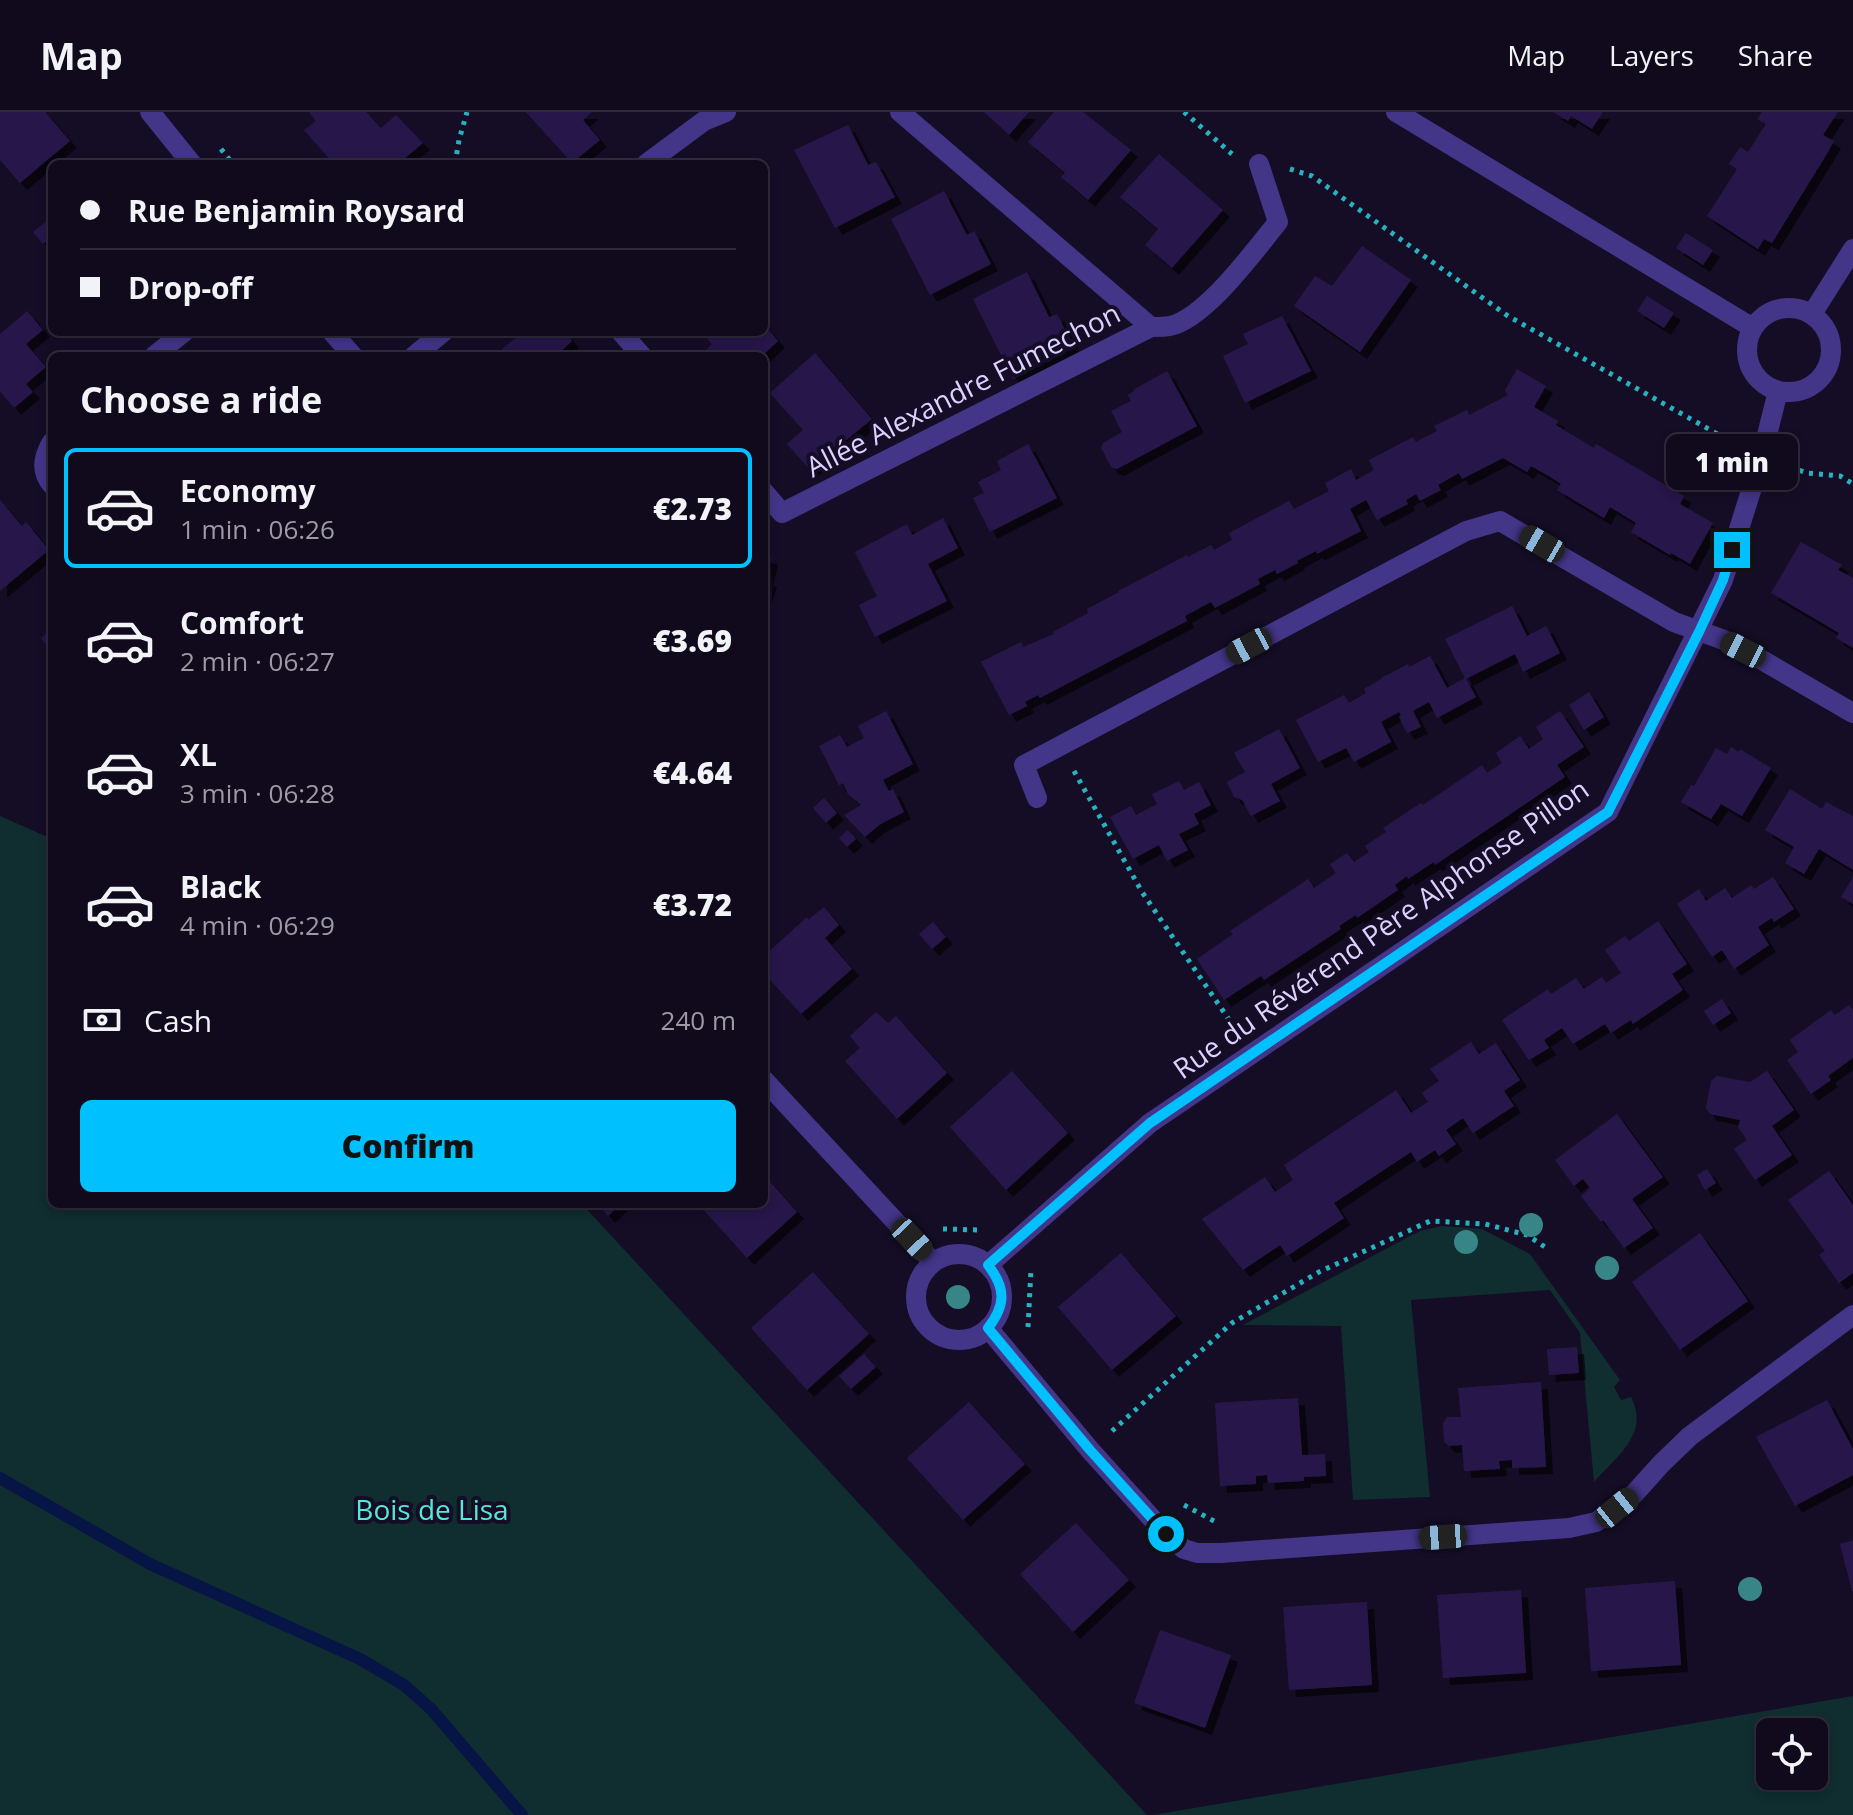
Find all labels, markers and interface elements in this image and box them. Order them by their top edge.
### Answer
text: Map [40,29,123,81]
text: Map [1507,36,1565,74]
text: Layers [1609,36,1694,74]
text: Share [1738,36,1813,74]
text: Rue Benjamin Roysard [128,190,465,231]
text: Drop-off [128,267,253,308]
street label: Allée Alexandre Fumechon [799,293,1126,485]
text: Choose a ride [80,375,322,424]
callout: 1 min [1666,434,1798,490]
text: 1 min [1695,444,1769,480]
text: Economy [180,470,316,511]
icon: car [84,472,156,544]
text: €2.73 [653,488,732,529]
text: 1 min · 06:26 [180,511,335,547]
car [1515,522,1569,566]
route end [1714,532,1750,568]
text: Comfort [180,602,304,643]
icon: car [84,604,156,676]
text: €3.69 [653,620,732,661]
car [1222,624,1276,668]
car [1716,628,1770,672]
text: 2 min · 06:27 [180,643,335,679]
text: XL [180,734,217,775]
icon: car [84,736,156,808]
text: €4.64 [653,752,732,793]
street label: Rue du Révérend Père Alphonse Pillon [1165,770,1596,1087]
text: 3 min · 06:28 [180,775,335,811]
text: Black [180,866,261,907]
icon: car [84,868,156,940]
text: €3.72 [653,884,732,925]
text: 4 min · 06:29 [180,907,335,943]
icon: cash [80,998,124,1042]
text: Cash [144,1000,212,1041]
text: 240 m [661,1002,736,1038]
button: Confirm [80,1100,736,1192]
car [887,1213,937,1265]
car [1591,1484,1643,1532]
park label: Bois de Lisa [355,1490,509,1528]
route start [1148,1516,1184,1552]
car [1418,1523,1468,1551]
map controls [1756,1718,1828,1790]
button: locate [1756,1718,1828,1790]

